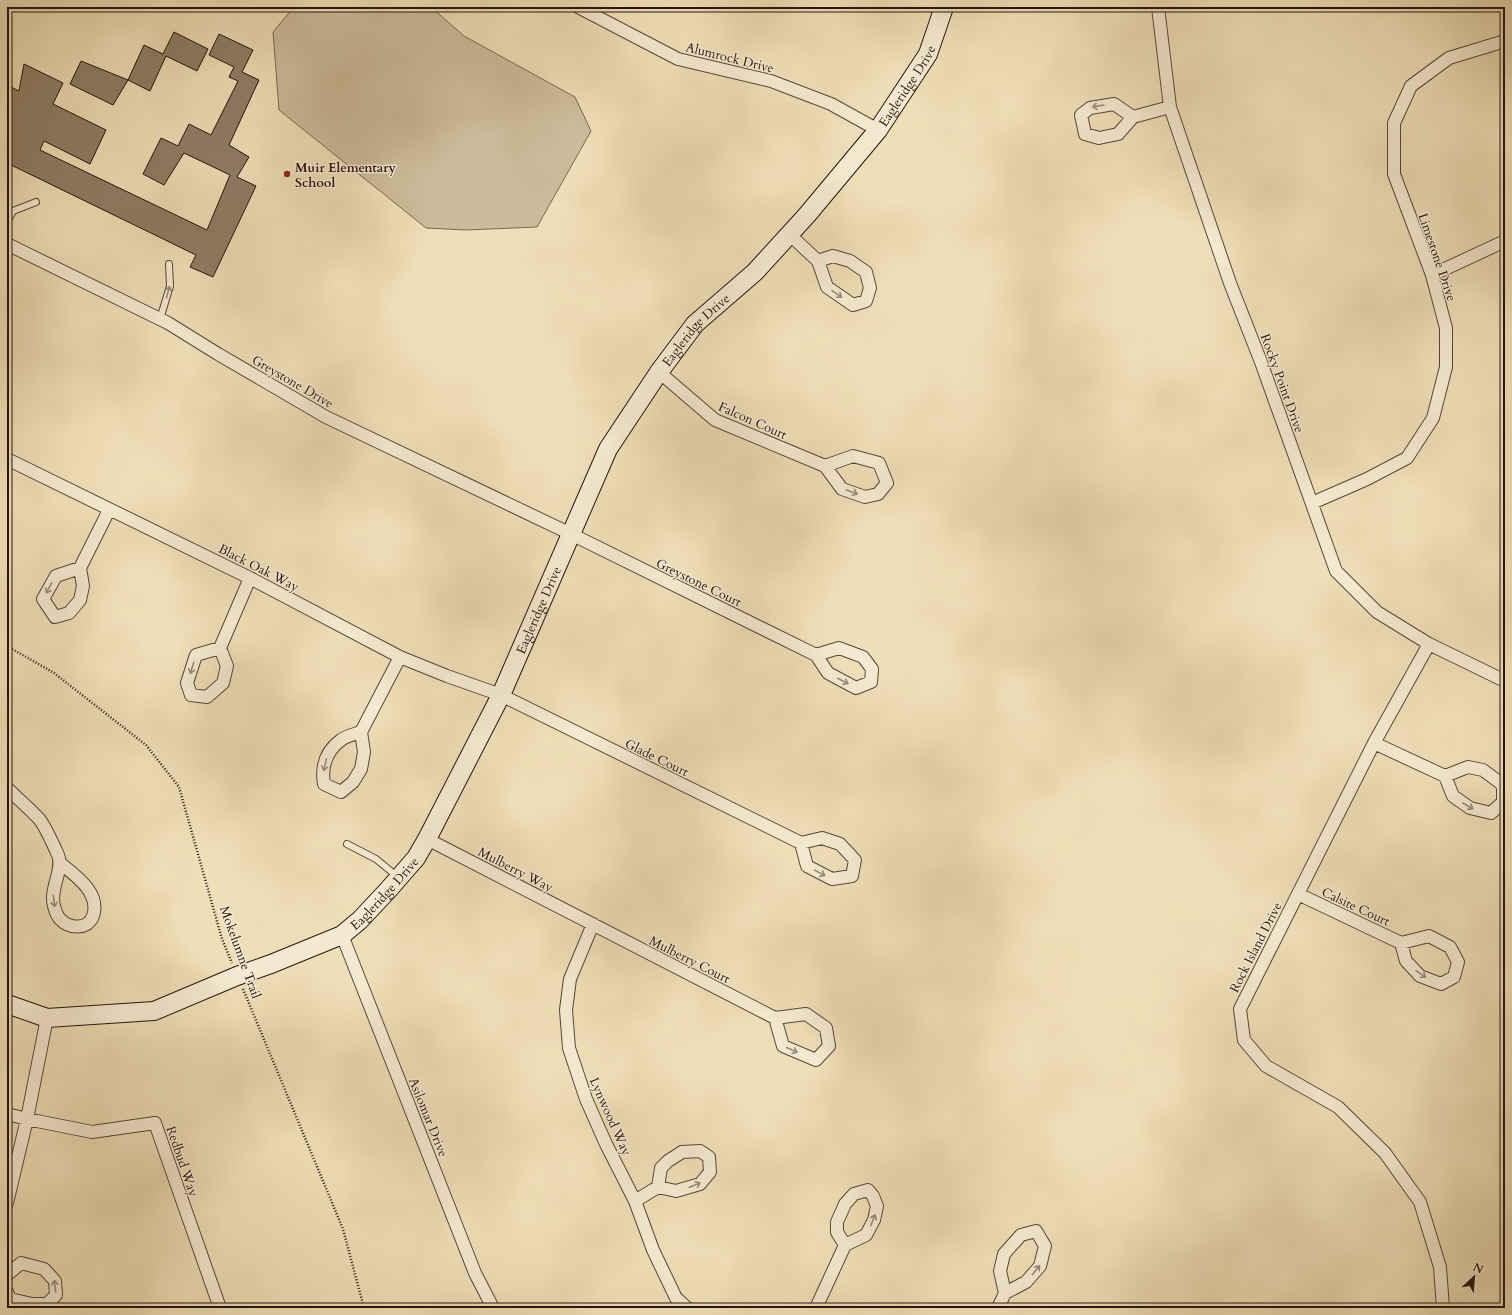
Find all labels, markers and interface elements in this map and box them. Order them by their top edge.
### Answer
street label: Alumrock Drive [684,38,776,78]
street label: Eagleridge Drive [875,43,940,131]
one-way arrow [1092,103,1105,111]
place label: Muir Elementary School [295,159,396,192]
marker: Muir Elementary School [282,169,292,179]
street label: Limestone Drive [1414,211,1461,304]
one-way arrow [165,285,172,298]
street label: Eagleridge Drive [658,290,734,371]
one-way arrow [831,290,842,298]
street label: Rocky Point Drive [1256,331,1308,435]
street label: Greystone Drive [248,351,337,413]
street label: Falcon Court [716,398,790,444]
one-way arrow [845,489,857,497]
street label: Black Oak Way [215,540,302,596]
street label: Greystone Court [653,554,744,611]
street label: Eagleridge Drive [512,564,566,657]
one-way arrow [45,582,53,594]
one-way arrow [187,661,195,673]
one-way arrow [837,678,849,685]
street label: Glade Court [622,735,691,781]
one-way arrow [320,758,328,771]
one-way arrow [1462,802,1474,810]
street label: Mulberry Way [475,843,556,897]
street label: Eagleridge Drive [347,853,423,935]
one-way arrow [814,870,826,878]
street label: Calsite Court [1319,883,1393,931]
one-way arrow [50,894,58,907]
street label: Rock Island Drive [1225,899,1287,996]
street label: Mokelumne Trail [215,904,265,1002]
street label: Mulberry Court [646,932,733,988]
one-way arrow [1415,970,1426,978]
one-way arrow [786,1047,798,1054]
street label: Lynwood Way [585,1074,635,1158]
street label: Asilomar Drive [404,1075,452,1160]
street label: Redbud Way [162,1124,203,1199]
one-way arrow [689,1180,701,1188]
one-way arrow [869,1214,877,1226]
north arrow [1454,1257,1494,1297]
text: N [1471,1260,1486,1277]
one-way arrow [1032,1265,1040,1276]
one-way arrow [51,1280,59,1293]

